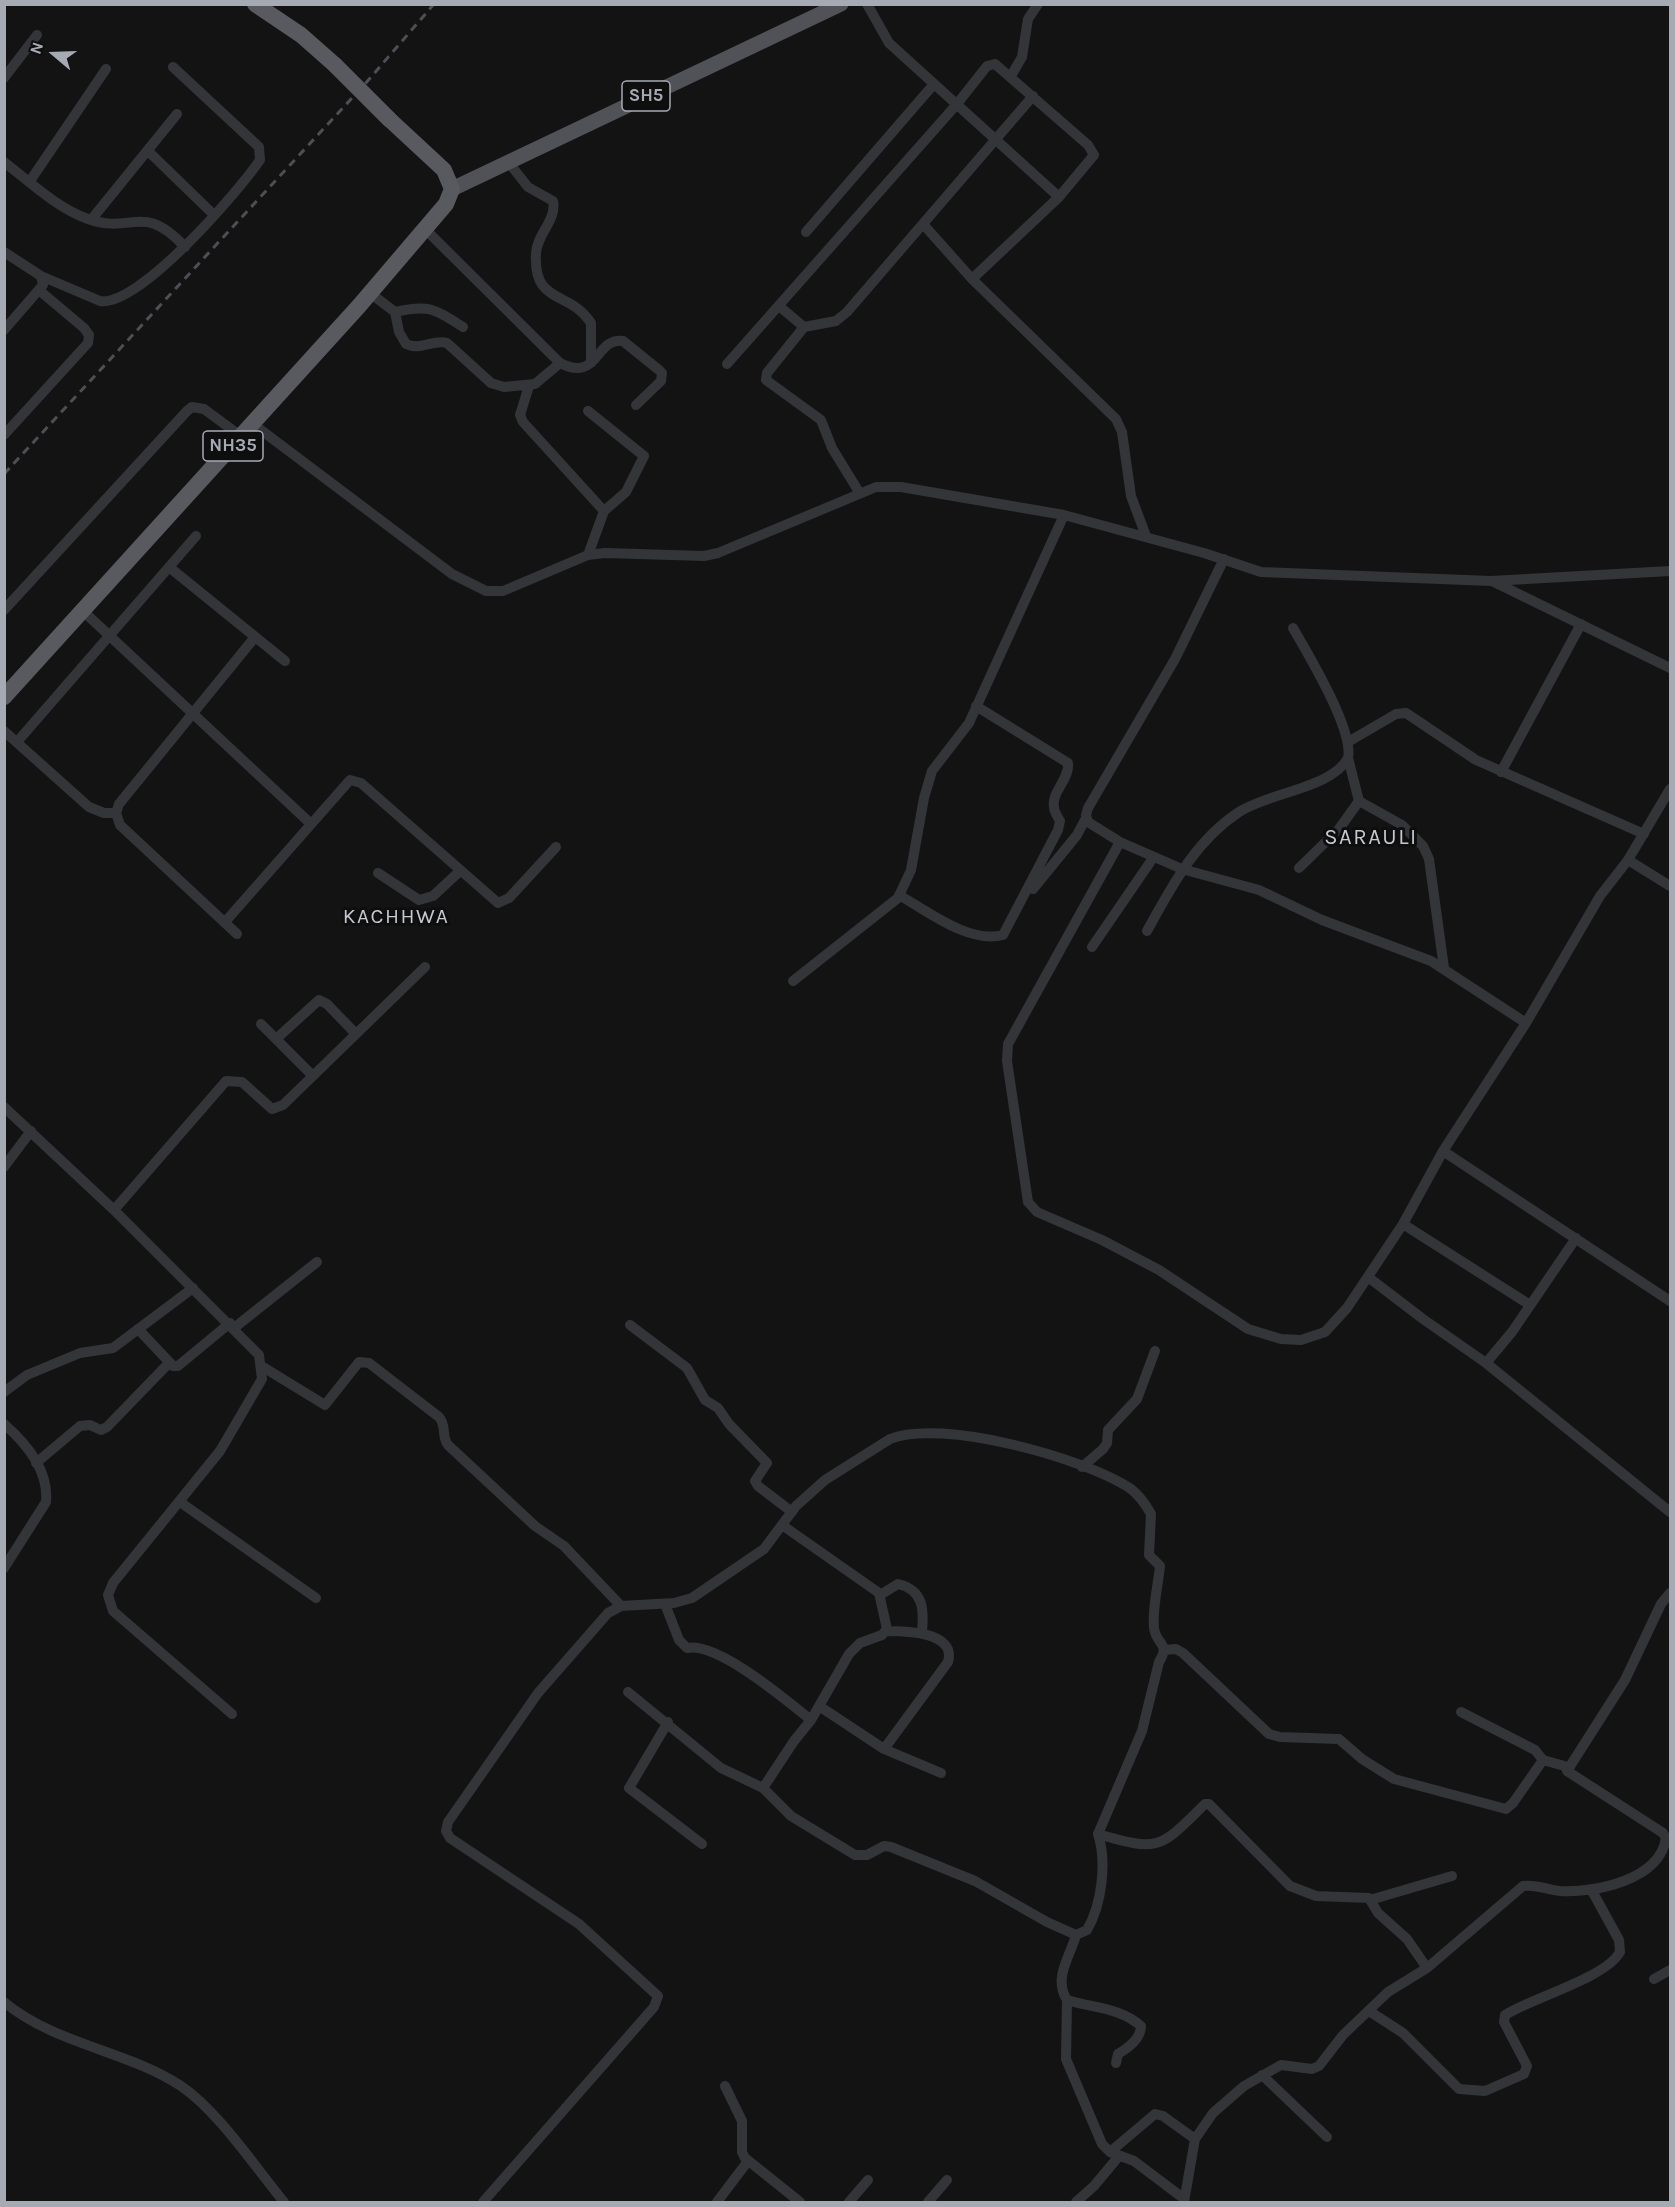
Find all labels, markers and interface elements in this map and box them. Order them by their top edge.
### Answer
north arrow [24,24,84,84]
text: N [26,39,47,57]
road number: SH5 [622,81,670,111]
road number: NH35 [203,431,263,461]
district label: SARAULI [1324,825,1418,851]
district label: KACHHWA [343,904,449,930]

